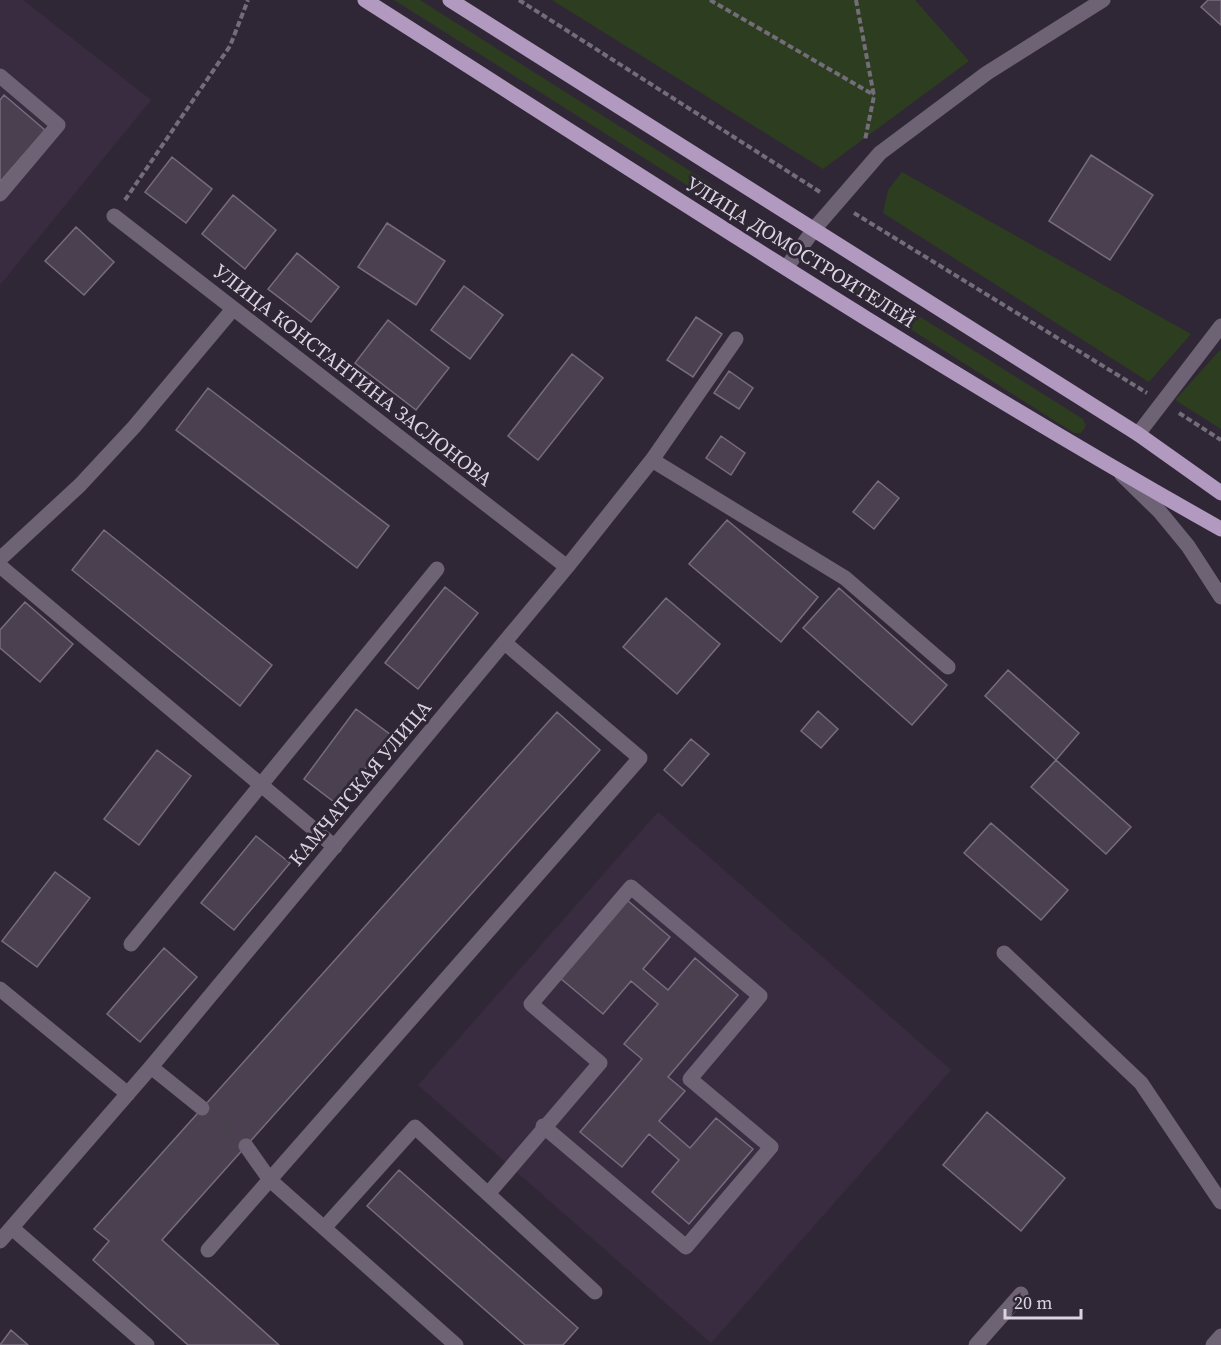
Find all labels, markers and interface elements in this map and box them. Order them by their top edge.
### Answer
street label: УЛИЦА ДОМОСТРОИТЕЛЕЙ [681,170,921,334]
street label: УЛИЦА КОНСТАНТИНА ЗАСЛОНОВА [208,257,499,493]
street label: КАМЧАТСКАЯ УЛИЦА [282,694,438,872]
scale bar [1005,1282,1082,1320]
text: 20 m [1014,1290,1052,1315]

